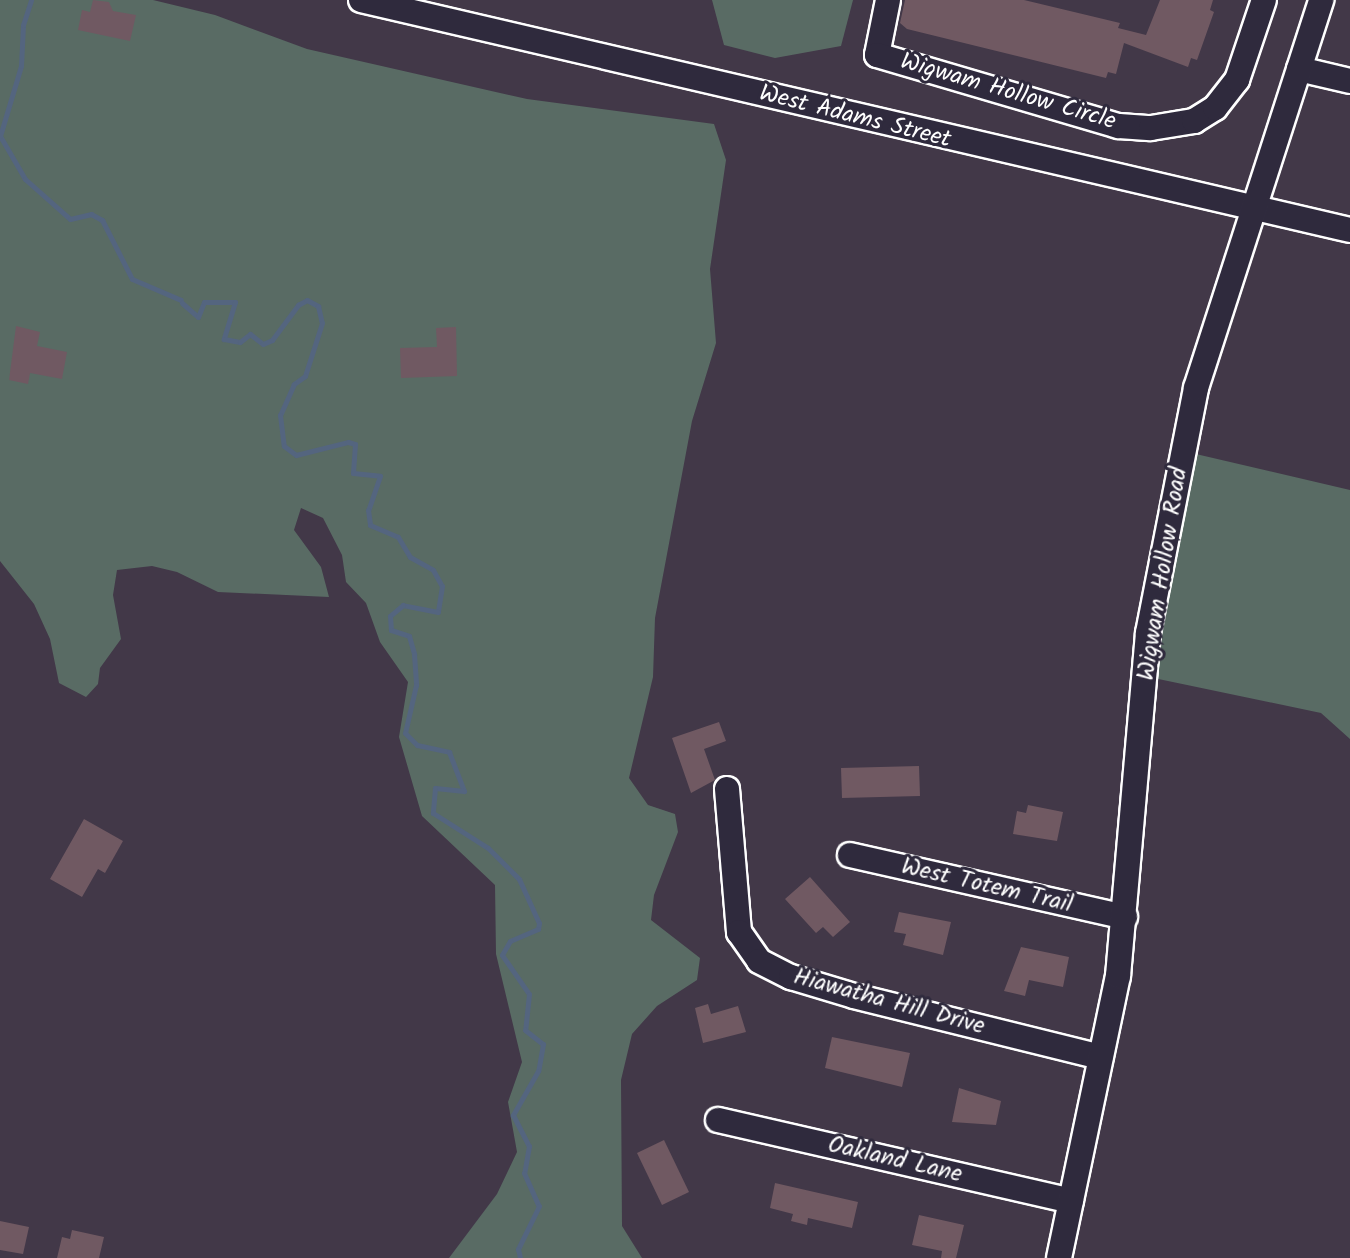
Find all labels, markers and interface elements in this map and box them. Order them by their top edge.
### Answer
street label: Wigwam Hollow Circle [897,47,1119,137]
street label: West Adams Street [756,79,954,155]
street label: Wigwam Hollow Road [1132,465,1194,683]
street label: West Totem Trail [899,852,1075,920]
street label: Hiawatha Hill Drive [790,963,988,1041]
street label: Oakland Lane [825,1131,965,1189]

